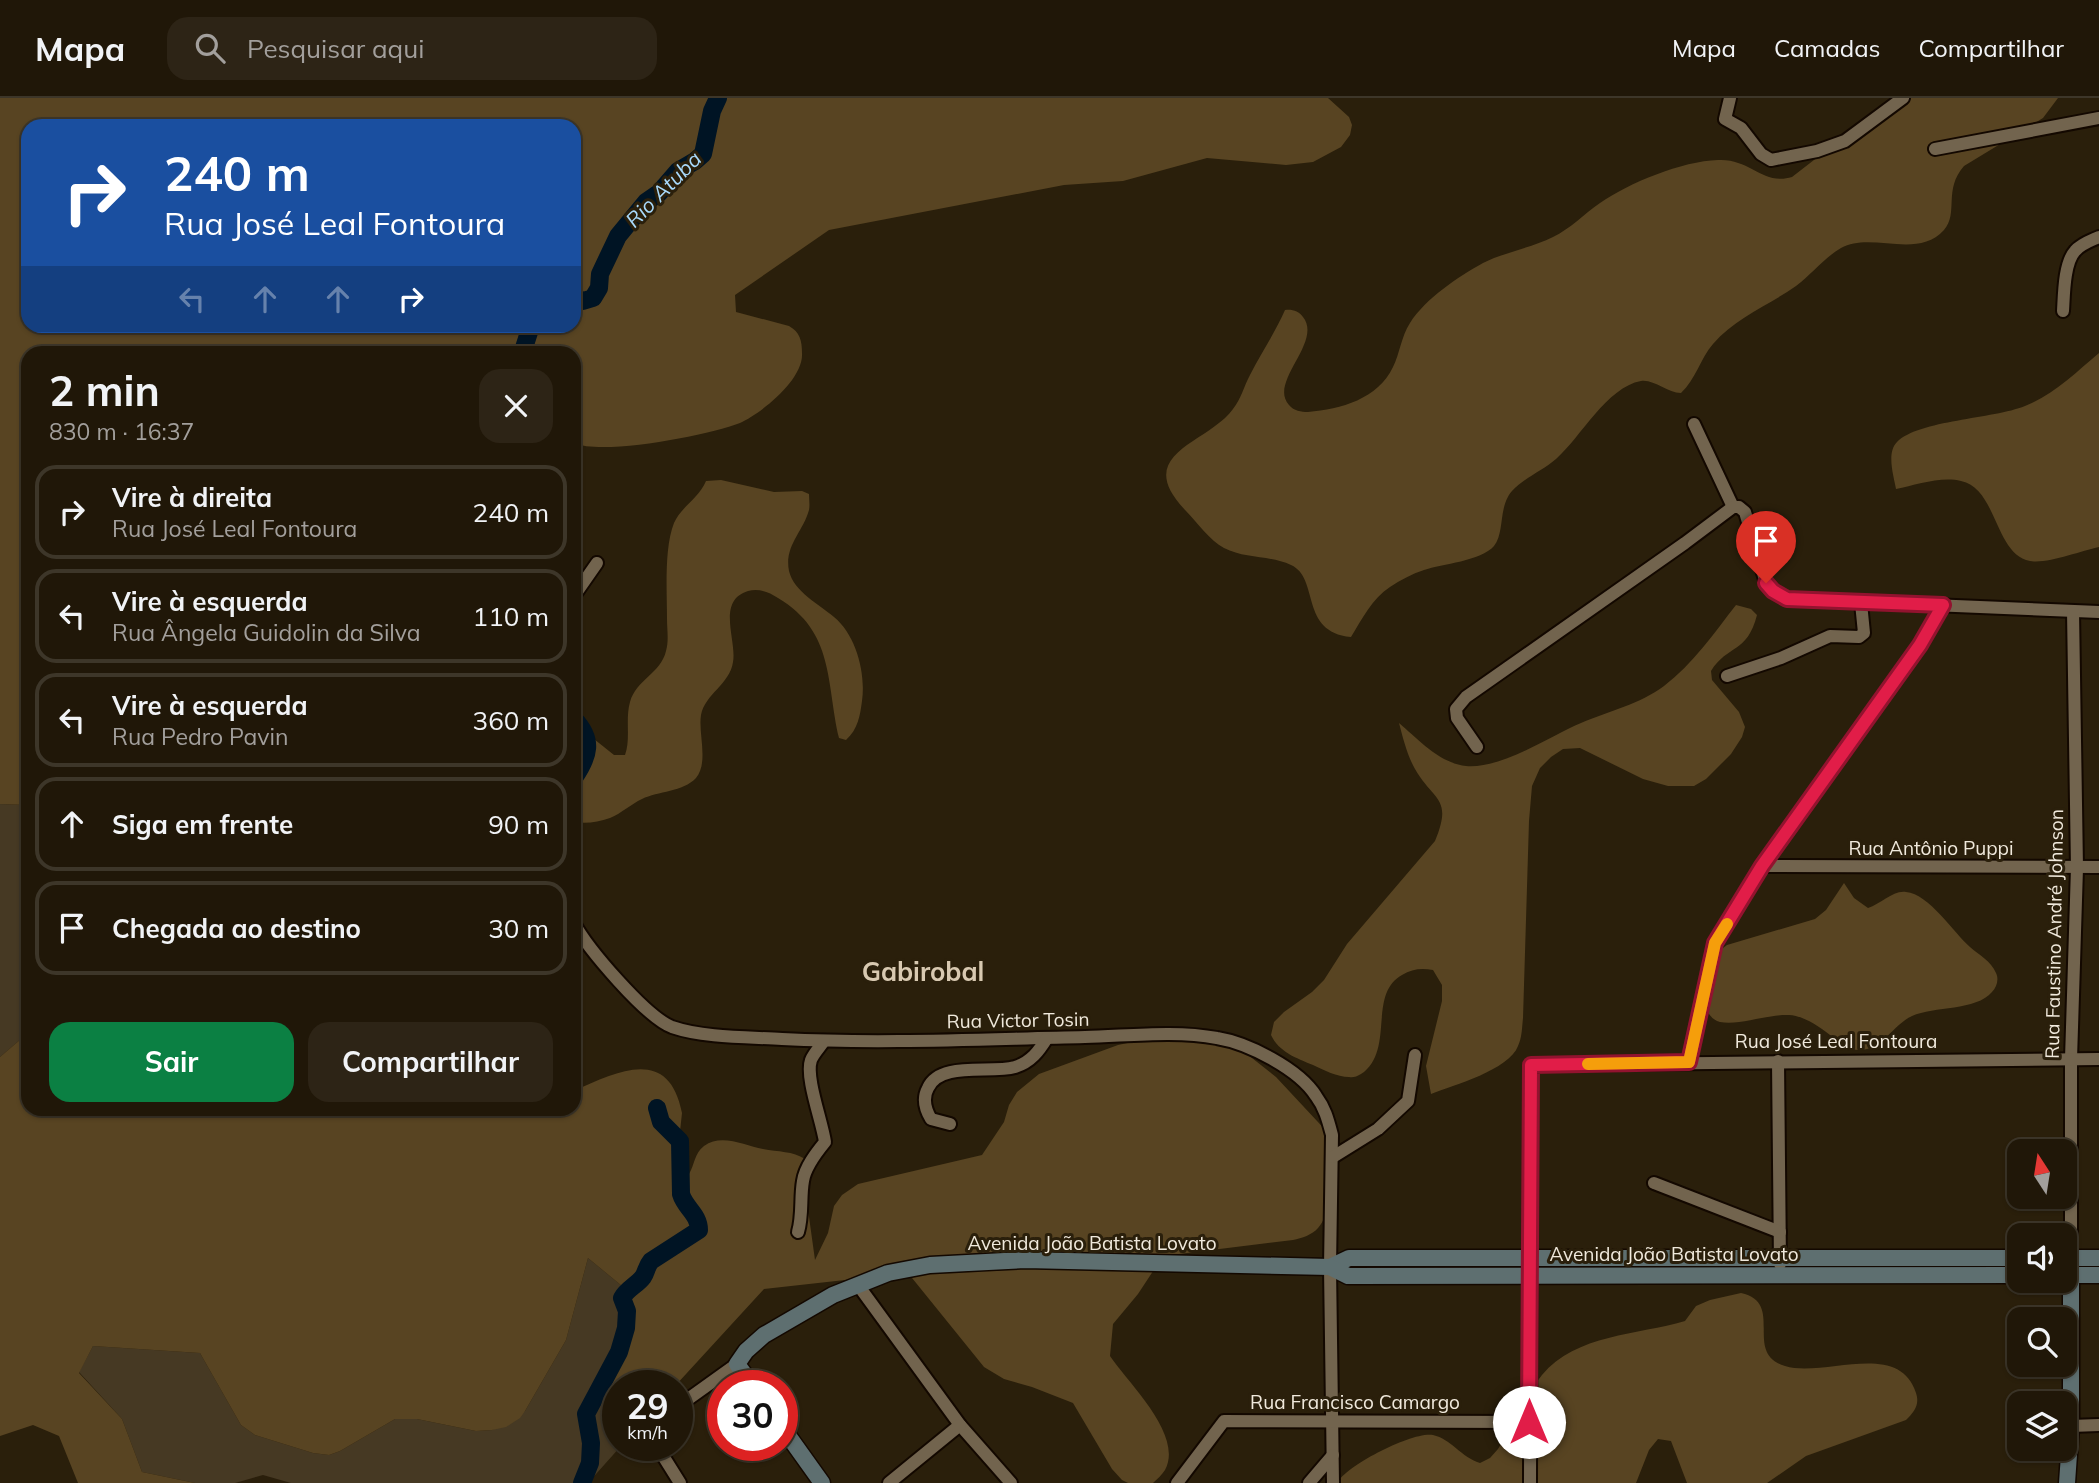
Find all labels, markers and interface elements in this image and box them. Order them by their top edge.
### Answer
search box [167,17,657,80]
text: Mapa [35,28,125,69]
icon: search [191,29,229,67]
text: Pesquisar aqui [247,32,424,65]
text: Mapa [1672,33,1736,63]
text: Camadas [1774,33,1881,63]
text: Compartilhar [1919,33,2064,63]
text: 240 m [164,142,310,203]
water label: Rio Atuba [620,146,706,232]
icon: right [49,147,140,238]
text: Rua José Leal Fontoura [164,203,505,243]
icon: left [173,280,211,318]
icon: ahead [246,280,284,318]
icon: ahead [319,280,357,318]
icon: right [392,280,430,318]
text: 2 min [49,364,160,417]
button: close [479,369,553,443]
text: 830 m · 16:37 [49,417,194,446]
text: Vire à direita [112,481,272,514]
icon: right [53,493,91,531]
text: 240 m [473,496,549,529]
pin [1736,511,1796,583]
text: Rua José Leal Fontoura [112,514,357,543]
icon: arrive [1747,522,1785,560]
text: Vire à esquerda [112,585,308,618]
icon: left [53,597,91,635]
text: 110 m [473,600,549,633]
text: Rua Ângela Guidolin da Silva [112,618,421,647]
text: Vire à esquerda [112,689,308,722]
icon: left [53,701,91,739]
text: 360 m [473,704,549,737]
text: Rua Pedro Pavin [112,722,288,751]
icon: ahead [53,805,91,843]
text: Siga em frente [112,808,293,841]
text: 90 m [488,808,549,841]
street label: Rua Faustino André Johnson [2040,809,2068,1059]
street label: Rua Antônio Puppi [1849,836,2013,860]
icon: arrive [53,909,91,947]
text: Chegada ao destino [112,912,361,945]
text: 30 m [488,912,549,945]
district label: Gabirobal [862,955,984,988]
street label: Rua Victor Tosin [946,1007,1090,1033]
button: Sair [49,1022,294,1102]
button: Compartilhar [308,1022,553,1102]
street label: Rua José Leal Fontoura [1735,1029,1937,1053]
north arrow [2007,1139,2077,1209]
map controls [2007,1139,2077,1461]
button: sound [2007,1223,2077,1293]
street label: Avenida João Batista Lovato [968,1231,1216,1255]
street label: Avenida João Batista Lovato [1550,1242,1798,1266]
button: search [2007,1307,2077,1377]
speed limit sign: 30 [707,1370,798,1461]
text: 29 [626,1384,669,1428]
position arrow [1492,1385,1566,1459]
street label: Rua Francisco Camargo [1250,1390,1460,1414]
button: layers [2007,1391,2077,1461]
text: km/h [627,1421,668,1444]

